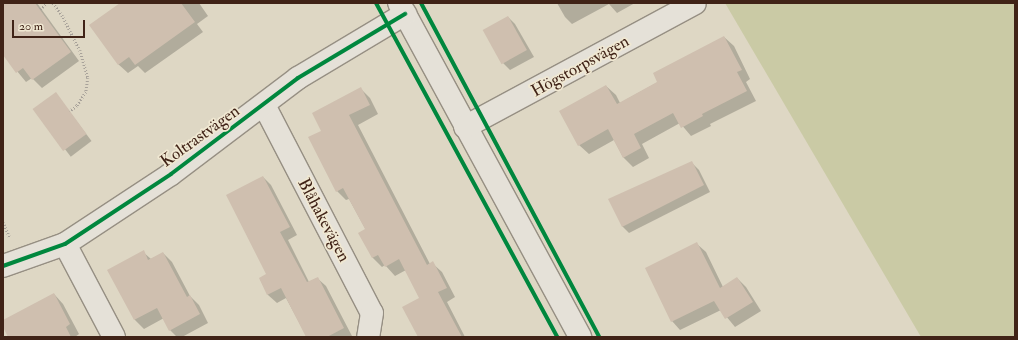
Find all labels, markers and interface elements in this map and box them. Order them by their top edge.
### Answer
scale bar [14,12,87,38]
text: 20 m [19,19,43,34]
street label: Högstorpsvägen [527,31,633,101]
street label: Koltrastvägen [157,101,243,171]
street label: Blåhakevägen [293,175,355,265]

